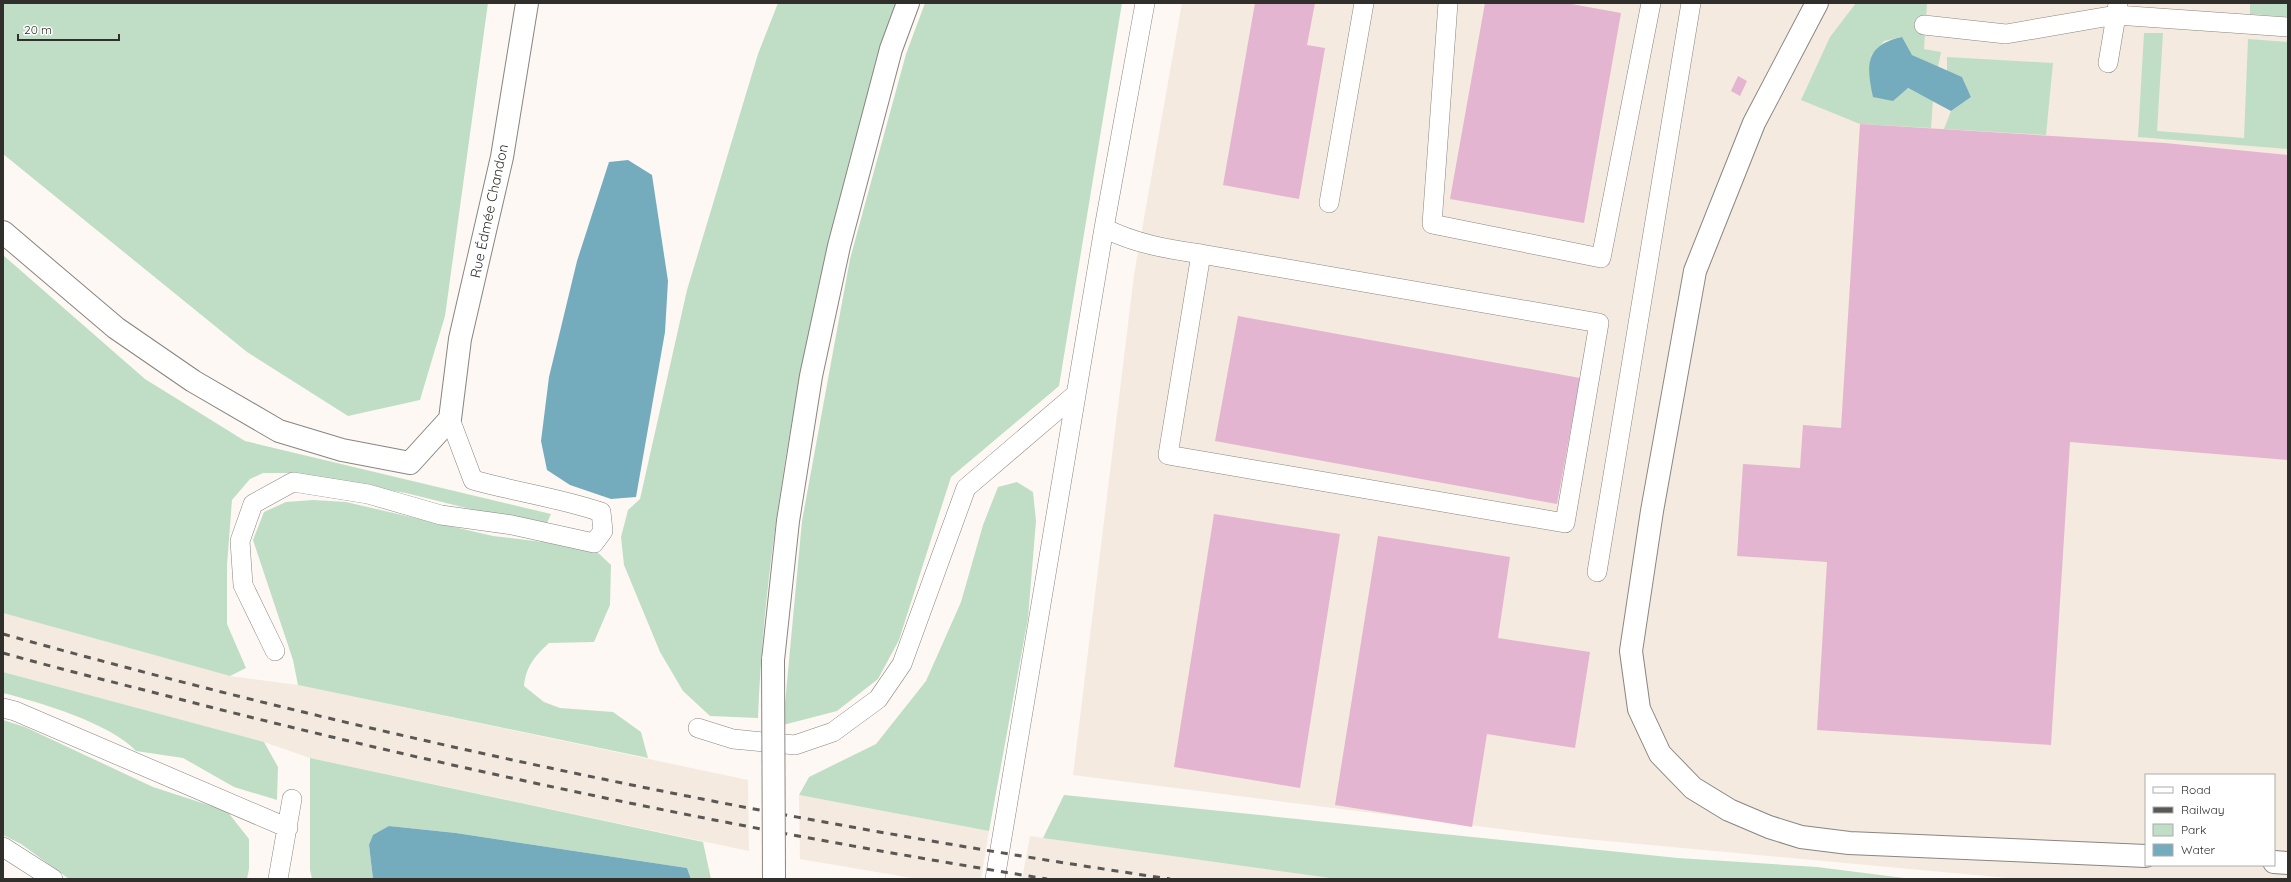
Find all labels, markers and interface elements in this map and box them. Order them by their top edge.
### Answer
scale bar [18,16,119,42]
text: 20 m [24,22,52,37]
street label: Rue Édmée Chandon [466,142,512,280]
legend [2145,774,2275,866]
text: Road [2181,782,2211,797]
text: Railway [2181,802,2225,817]
text: Park [2181,822,2206,837]
text: Water [2181,842,2216,857]

